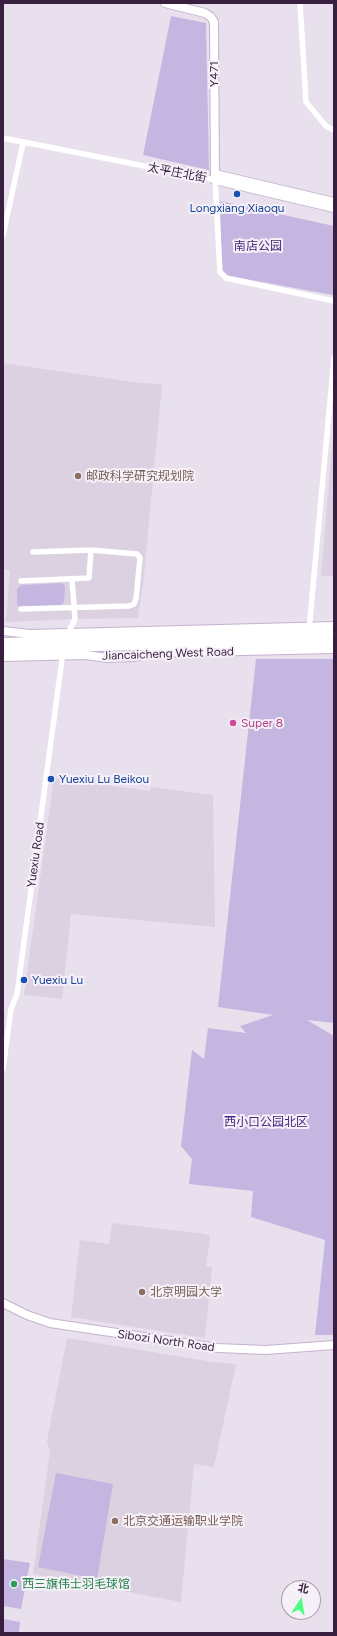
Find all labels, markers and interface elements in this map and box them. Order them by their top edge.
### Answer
street label: Y471 [207,61,221,87]
street label: 太平庄北街 [146,160,208,186]
marker: Longxiang Xiaoqu [232,189,242,199]
place label: Longxiang Xiaoqu [189,201,285,215]
park label: 南店公园 [234,239,282,253]
place label: 邮政科学研究规划院 [86,469,194,483]
marker: 邮政科学研究规划院 [73,471,83,481]
street label: Jiancaicheng West Road [102,645,234,663]
place label: Super 8 [241,716,283,730]
marker: Super 8 [228,718,238,728]
place label: Yuexiu Lu Beikou [59,772,149,786]
marker: Yuexiu Lu Beikou [46,774,56,784]
street label: Yuexiu Road [24,821,48,889]
place label: Yuexiu Lu [32,973,83,987]
marker: Yuexiu Lu [19,975,29,985]
park label: 西小口公园北区 [224,1115,308,1129]
place label: 北京明园大学 [150,1285,222,1299]
marker: 北京明园大学 [137,1287,147,1297]
street label: Sibozi North Road [117,1327,215,1355]
place label: 北京交通运输职业学院 [123,1514,243,1528]
marker: 北京交通运输职业学院 [110,1516,120,1526]
place label: 西三旗伟士羽毛球馆 [22,1577,130,1591]
marker: 西三旗伟士羽毛球馆 [9,1579,19,1589]
north arrow [281,1580,321,1620]
text: 北 [297,1581,310,1596]

